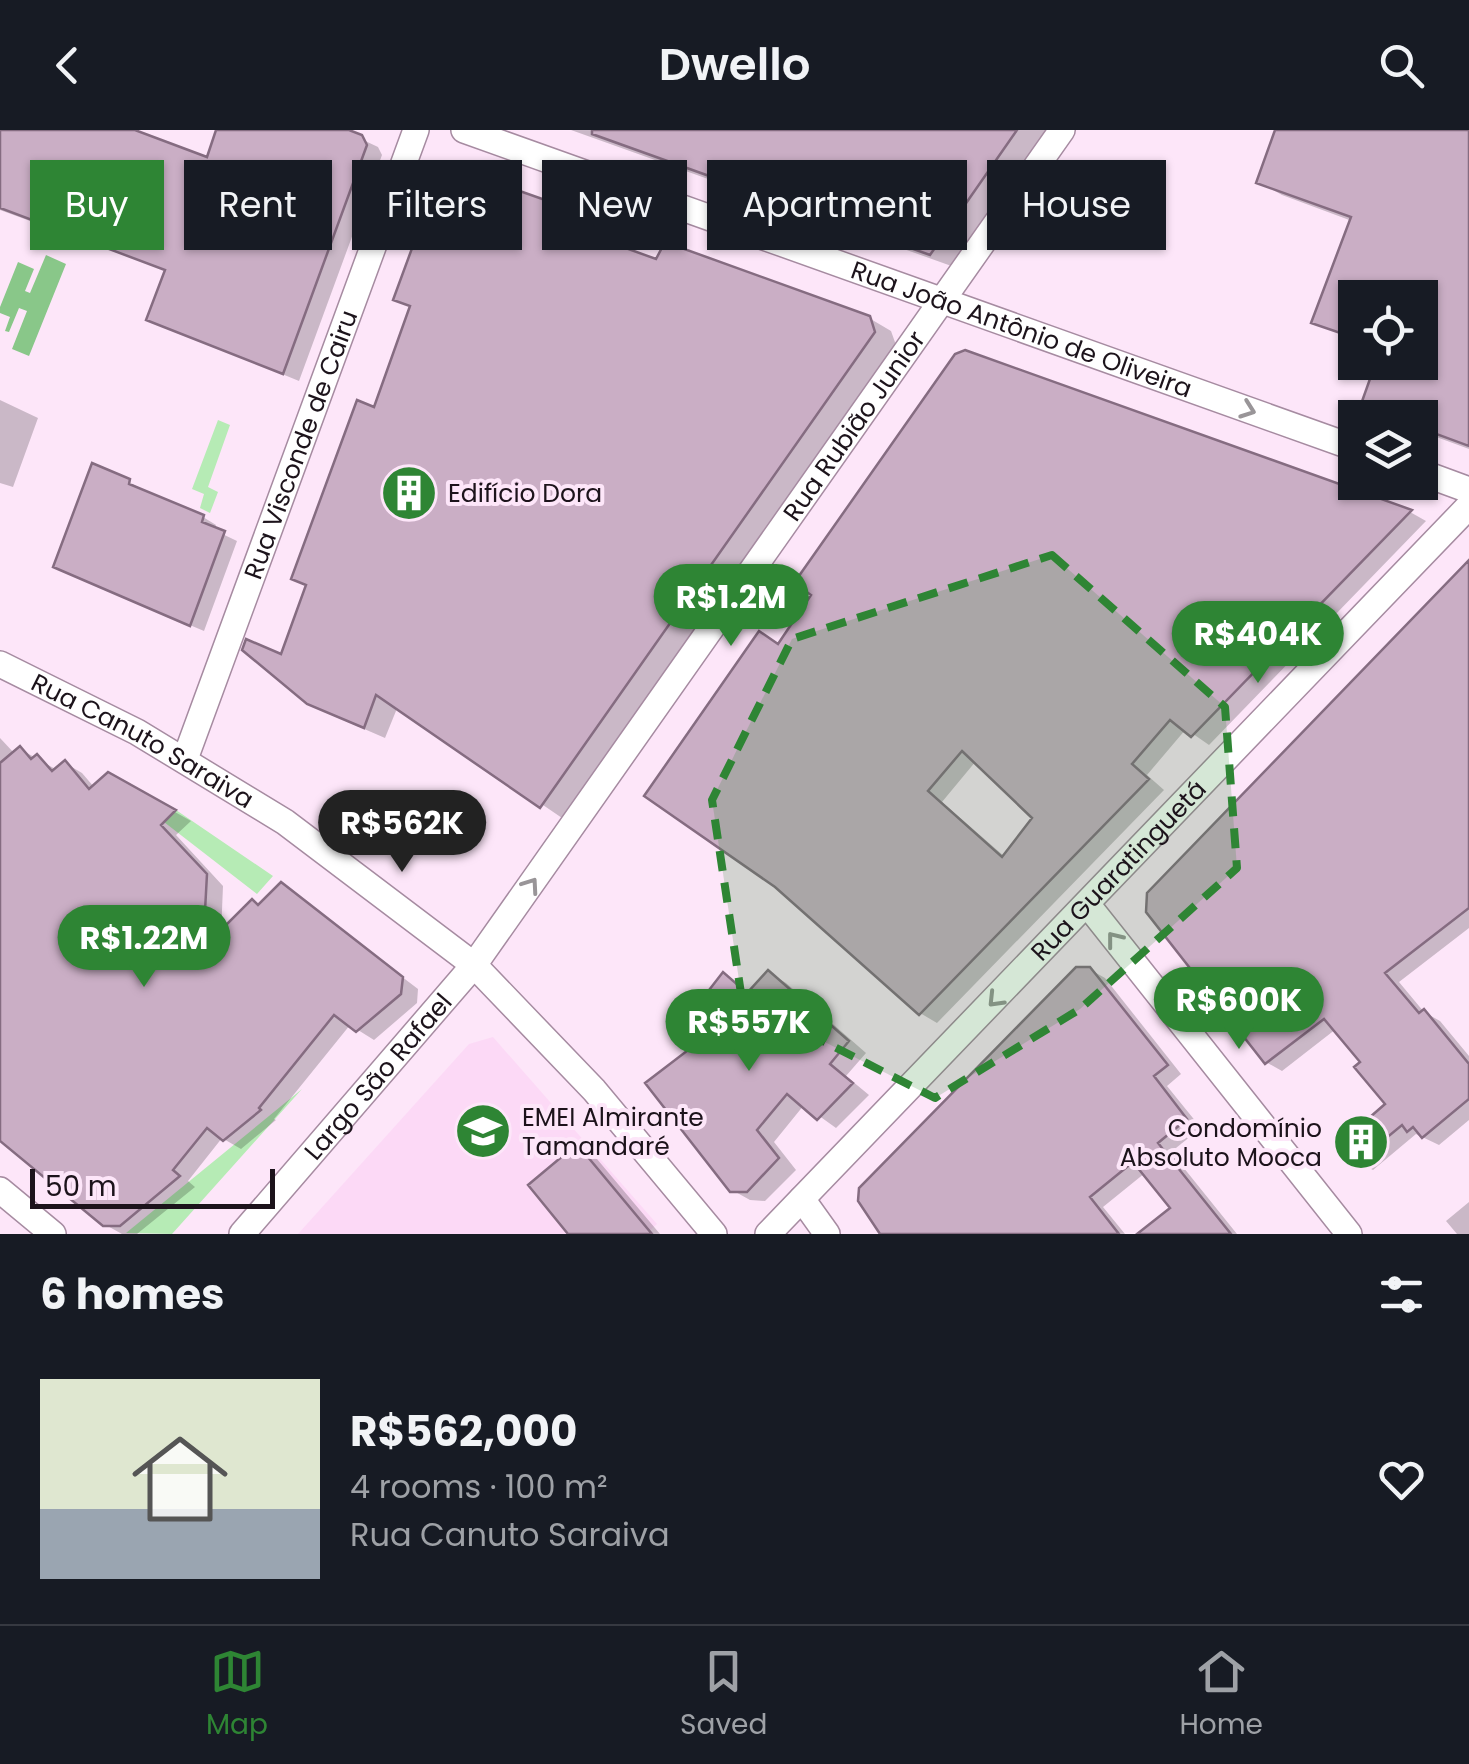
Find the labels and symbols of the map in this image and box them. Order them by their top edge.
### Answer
street label: Rua João Antônio de Oliveira [846,253,1197,406]
street label: Rua Visconde de Cairu [236,305,366,584]
street label: Rua Rubião Junior [775,324,934,528]
one-way arrow [1238,398,1255,419]
building icon: Edifício Dora [379,463,439,523]
place label: Edifício Dora [448,476,602,511]
pin: R$1.2M [650,564,812,649]
pin: R$404K [1177,601,1339,686]
street label: Rua Canuto Saraiva [25,665,260,817]
street label: Rua Guaratinguetá [1023,772,1214,969]
pin: R$562K [321,790,483,875]
one-way arrow [519,878,536,896]
pin: R$1.22M [52,905,236,990]
one-way arrow [1108,932,1126,950]
pin: R$600K [1158,967,1320,1052]
street label: Largo São Rafael [296,986,460,1168]
one-way arrow [989,988,1007,1006]
pin: R$557K [668,989,830,1074]
place label: EMEI Almirante Tamandaré [522,1100,704,1164]
school or university icon: EMEI Almirante Tamandaré [453,1101,513,1161]
place label: Condomínio Absoluto Mooca [1120,1111,1322,1175]
building icon: Condomínio Absoluto Mooca [1331,1112,1391,1172]
scale bar [30,1164,275,1208]

